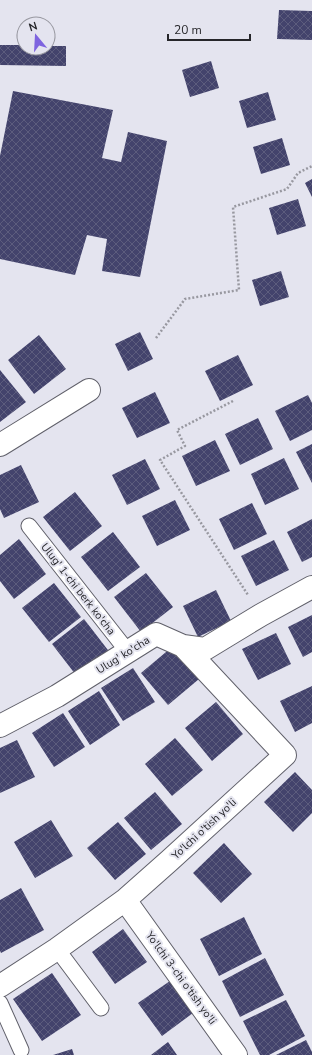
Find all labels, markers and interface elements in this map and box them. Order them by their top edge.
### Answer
north arrow [16,16,56,56]
scale bar [168,16,250,42]
text: N [27,19,39,35]
text: 20 m [174,22,202,38]
street label: Ulug' 1-chi berk ko'cha [37,540,119,638]
street label: Ulug' ko'cha [93,633,153,677]
street label: Yo'lchi o'tish yo'li [168,795,240,864]
street label: Yo'lchi 3-chi o'tish yo'li [142,928,220,1028]

